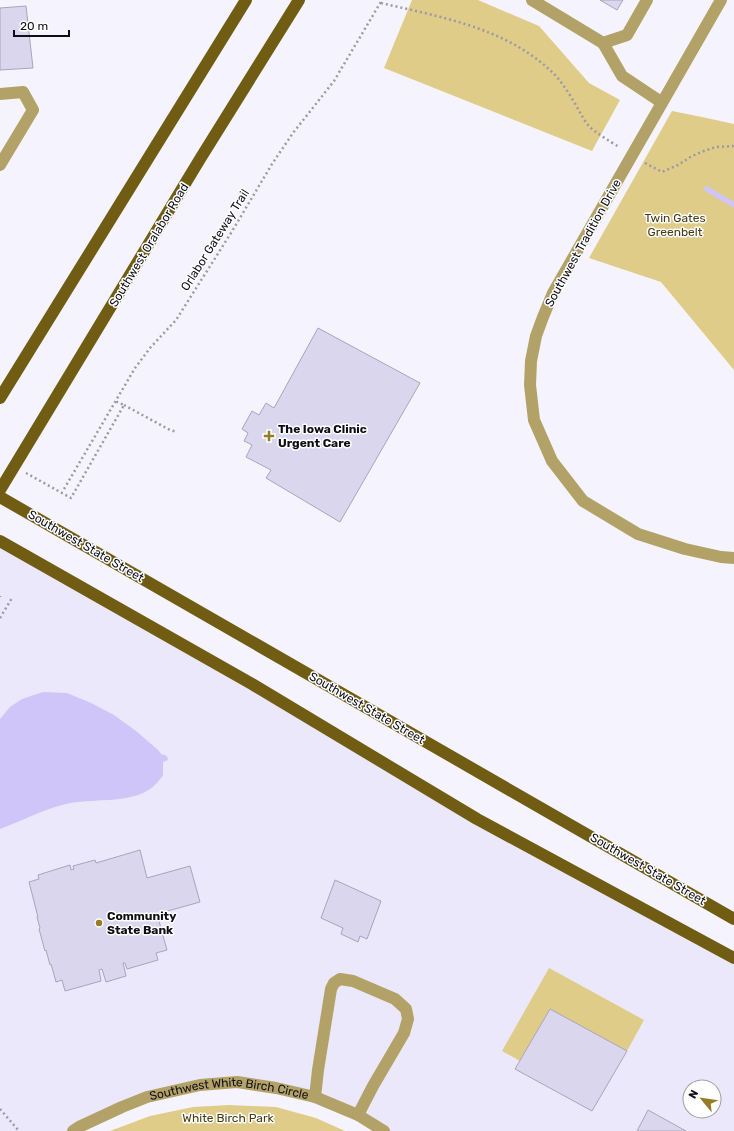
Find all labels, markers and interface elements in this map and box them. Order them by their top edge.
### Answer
scale bar [14,12,69,38]
text: 20 m [20,19,48,33]
street label: Southwest Tradition Drive [542,176,624,309]
street label: Southwest Oralabor Road [106,181,192,309]
street label: Orlabor Gateway Trail [178,187,252,293]
park label: Twin Gates Greenbelt [644,211,706,239]
place label: The Iowa Clinic Urgent Care [278,422,367,450]
marker: The Iowa Clinic Urgent Care [263,430,275,442]
street label: Southwest State Street [26,507,147,585]
street label: Southwest State Street [307,669,428,747]
street label: Southwest State Street [588,830,709,908]
place label: Community State Bank [107,909,176,937]
marker: Community State Bank [94,918,104,928]
street label: Southwest White Birch Circle [148,1075,310,1103]
north arrow [682,1079,722,1119]
text: N [686,1088,701,1101]
park label: White Birch Park [182,1111,274,1125]

